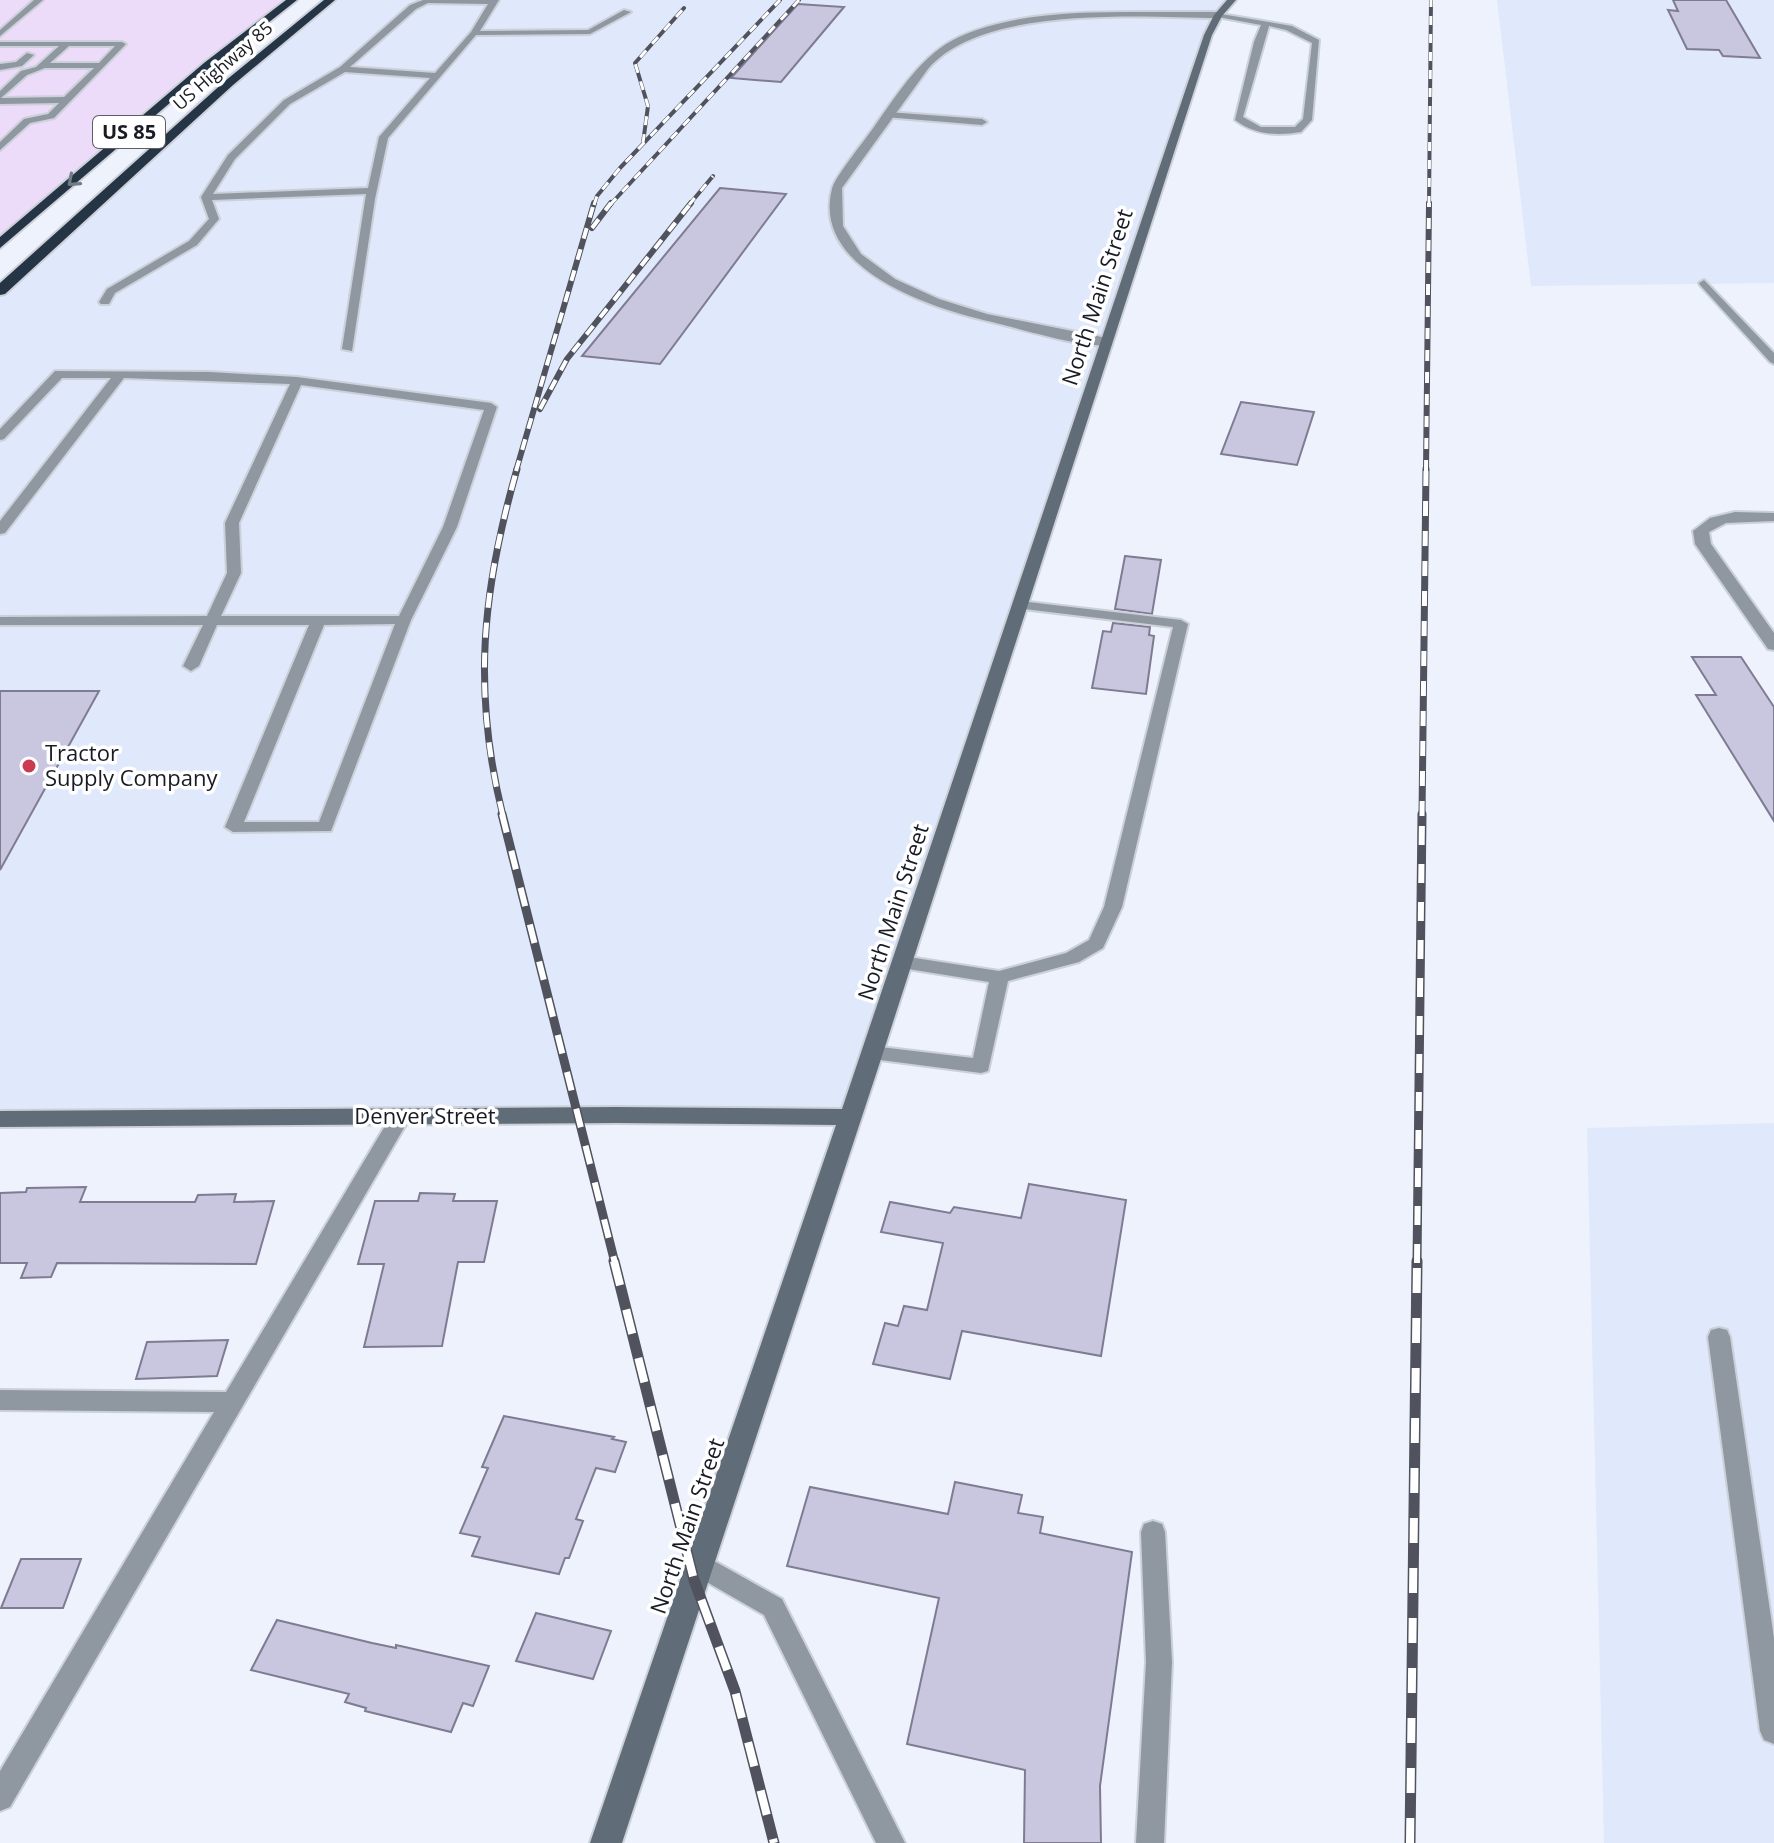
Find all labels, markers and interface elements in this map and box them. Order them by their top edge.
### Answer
street label: US Highway 85 [167,15,277,115]
road number: US 85 [93,116,165,148]
one-way arrow [67,171,82,186]
street label: North Main Street [1053,204,1139,389]
place label: Tractor Supply Company [45,737,218,792]
marker: Tractor Supply Company [20,757,38,775]
street label: North Main Street [849,819,935,1004]
street label: Denver Street [354,1100,496,1130]
street label: North Main Street [642,1434,730,1618]

